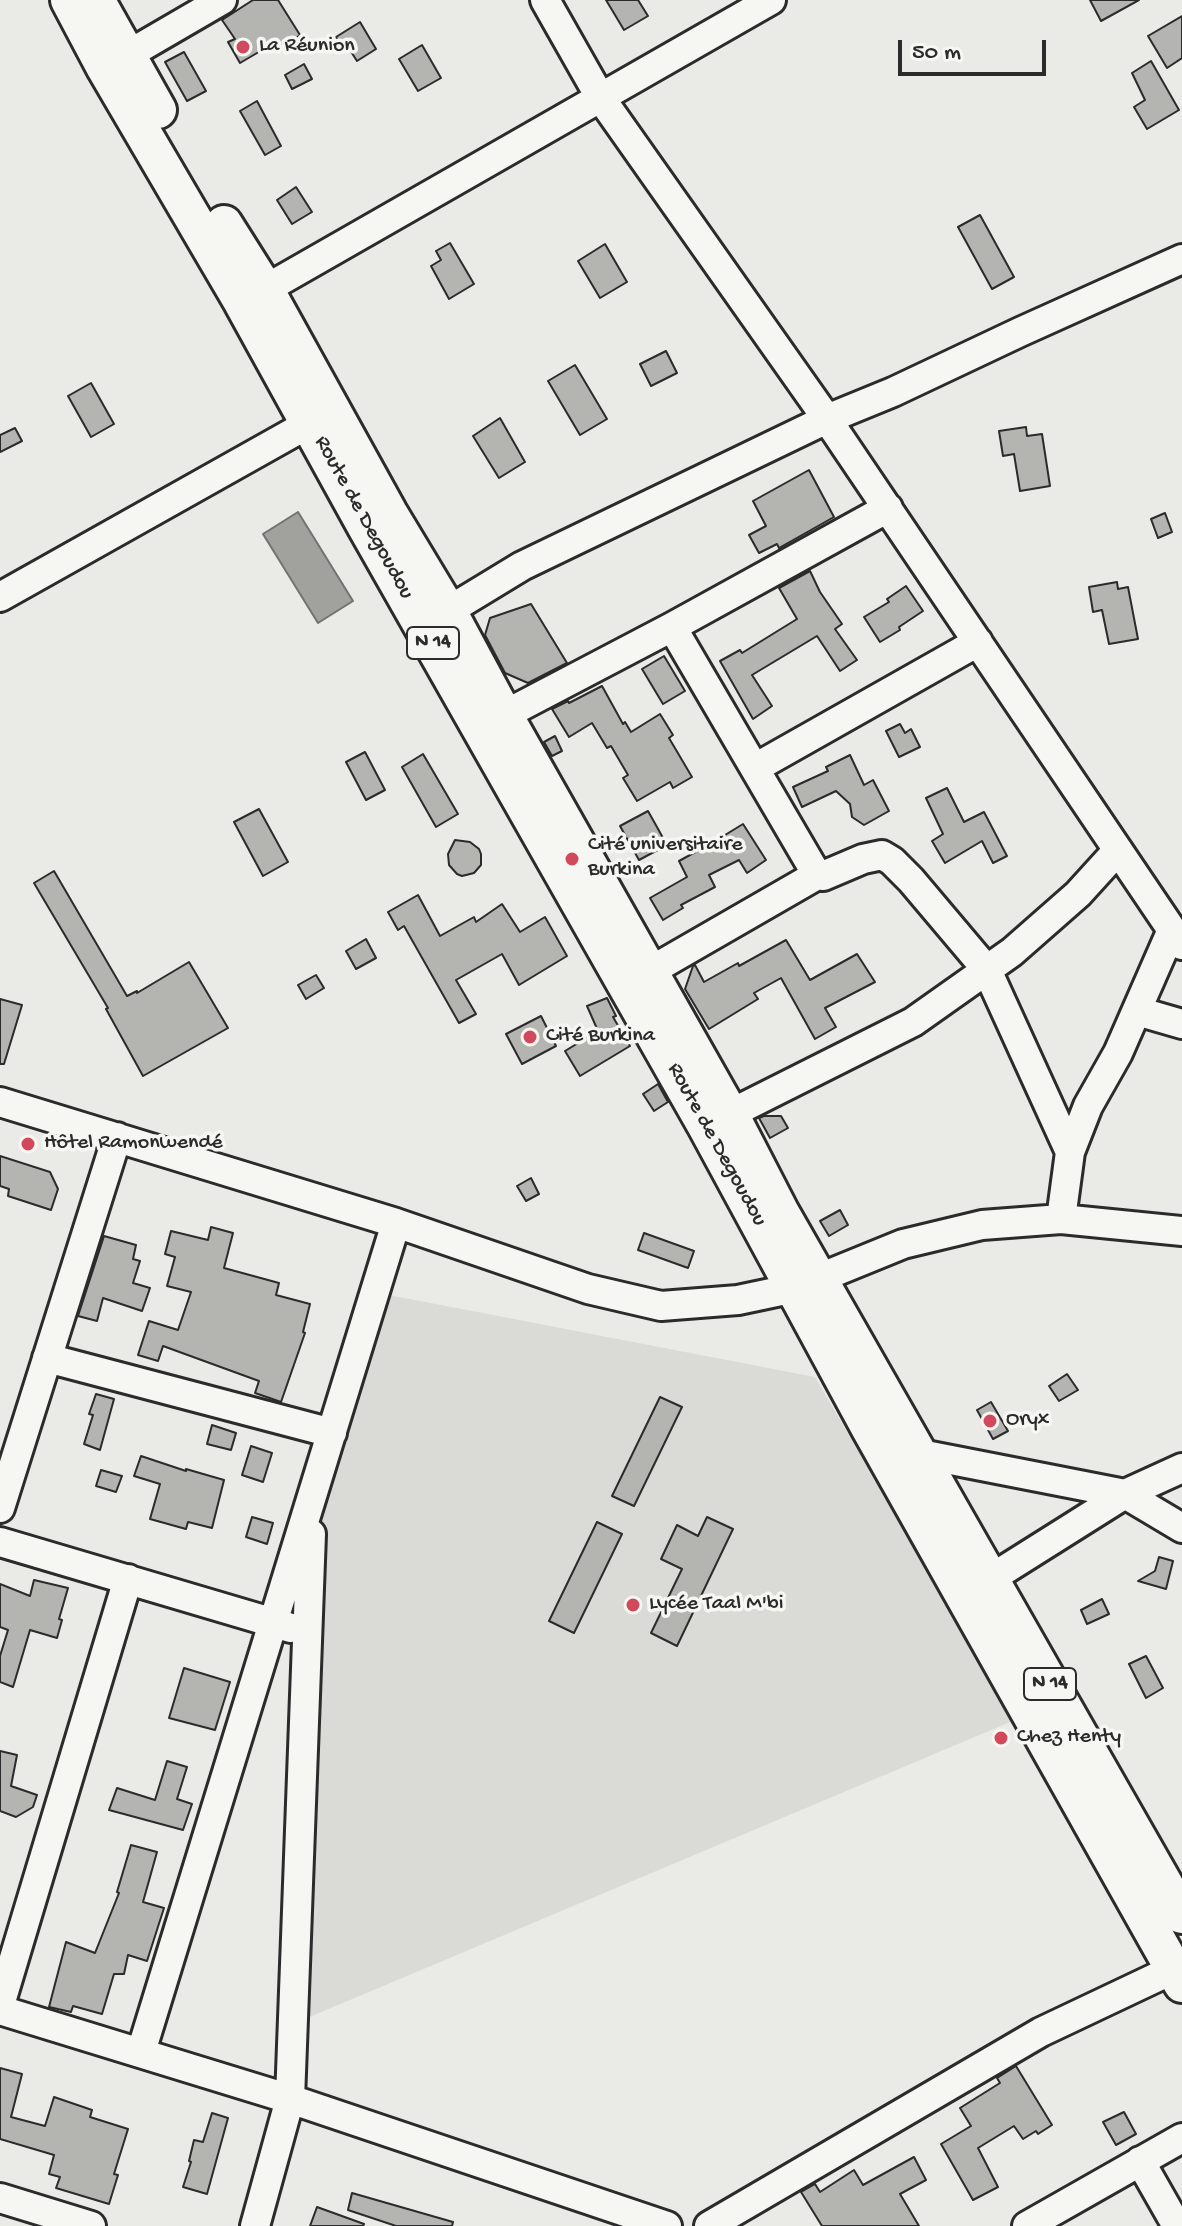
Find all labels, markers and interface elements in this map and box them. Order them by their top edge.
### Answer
scale bar [902,24,1050,74]
place label: La Réunion [259,34,355,60]
marker: La Réunion [234,38,252,56]
text: 50 m [912,39,961,68]
street label: Route de Degoudou [307,432,419,604]
road number: N 14 [407,627,459,659]
place label: Cité universitaire Burkina [588,833,743,884]
marker: Cité universitaire Burkina [563,850,581,868]
place label: Cité Burkina [546,1024,655,1050]
marker: Cité Burkina [521,1028,539,1046]
street label: Route de Degoudou [660,1059,772,1231]
place label: Hôtel Ramonwendé [44,1131,223,1157]
marker: Hôtel Ramonwendé [19,1135,37,1153]
place label: Oryx [1006,1408,1049,1434]
marker: Oryx [981,1412,999,1430]
place label: Lycée Taal M'bi [649,1592,783,1618]
marker: Lycée Taal M'bi [624,1596,642,1614]
road number: N 14 [1024,1668,1076,1700]
place label: Chez Henty [1017,1725,1121,1751]
marker: Chez Henty [992,1729,1010,1747]

